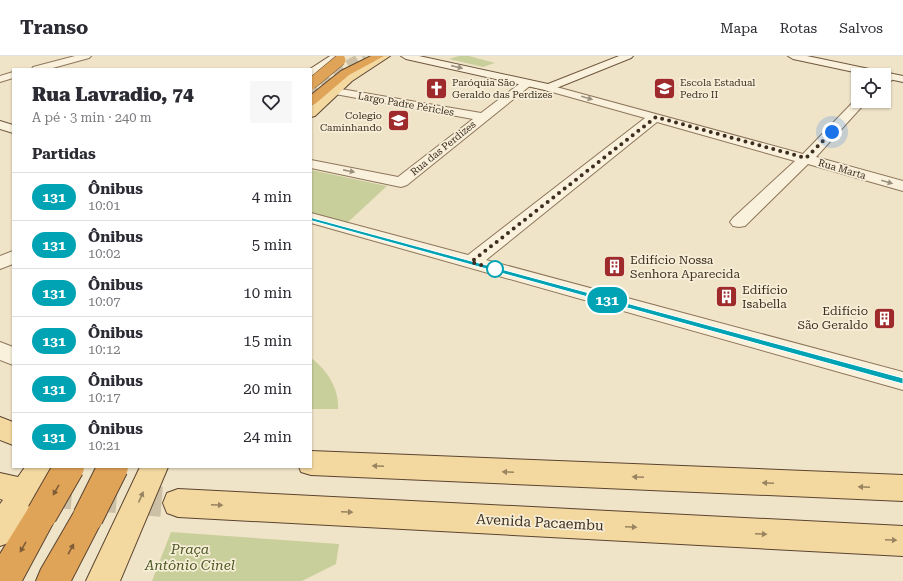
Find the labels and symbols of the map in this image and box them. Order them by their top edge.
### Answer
one-way arrow [451,65,463,71]
church icon: Paróquia São Geraldo das Perdizes [423,75,449,101]
school or university icon: Escola Estadual Pedro II [651,75,677,101]
place label: Paróquia São Geraldo das Perdizes [452,77,553,100]
place label: Escola Estadual Pedro II [680,77,755,100]
street label: Largo Padre Péricles [357,90,455,118]
one-way arrow [581,95,593,101]
school or university icon: Colegio Caminhando [385,108,411,134]
place label: Colegio Caminhando [320,110,382,133]
street label: Rua das Perdizes [408,118,478,178]
your location [822,122,842,142]
street label: Rua Marta [817,157,868,181]
one-way arrow [343,169,355,175]
one-way arrow [882,179,894,185]
place label: Edifício Nossa Senhora Aparecida [630,253,741,281]
building icon: Edifício Nossa Senhora Aparecida [601,254,627,280]
unlabelled marker [486,260,504,278]
place label: Edifício Isabella [742,283,788,311]
building icon: Edifício Isabella [714,284,740,310]
line badge: 131 [584,287,630,313]
place label: Edifício São Geraldo [797,304,868,332]
building icon: Edifício São Geraldo [871,305,897,331]
one-way arrow [372,463,384,470]
one-way arrow [502,468,514,475]
one-way arrow [632,474,644,481]
one-way arrow [762,479,774,486]
one-way arrow [858,483,870,490]
one-way arrow [52,484,59,496]
one-way arrow [138,491,144,502]
one-way arrow [211,501,223,508]
one-way arrow [341,508,353,515]
street label: Avenida Pacaembu [476,511,605,533]
one-way arrow [625,524,638,530]
one-way arrow [755,530,767,537]
one-way arrow [885,537,897,544]
one-way arrow [19,541,26,553]
park label: Praça Antônio Cinel [144,541,235,573]
one-way arrow [68,543,74,555]

